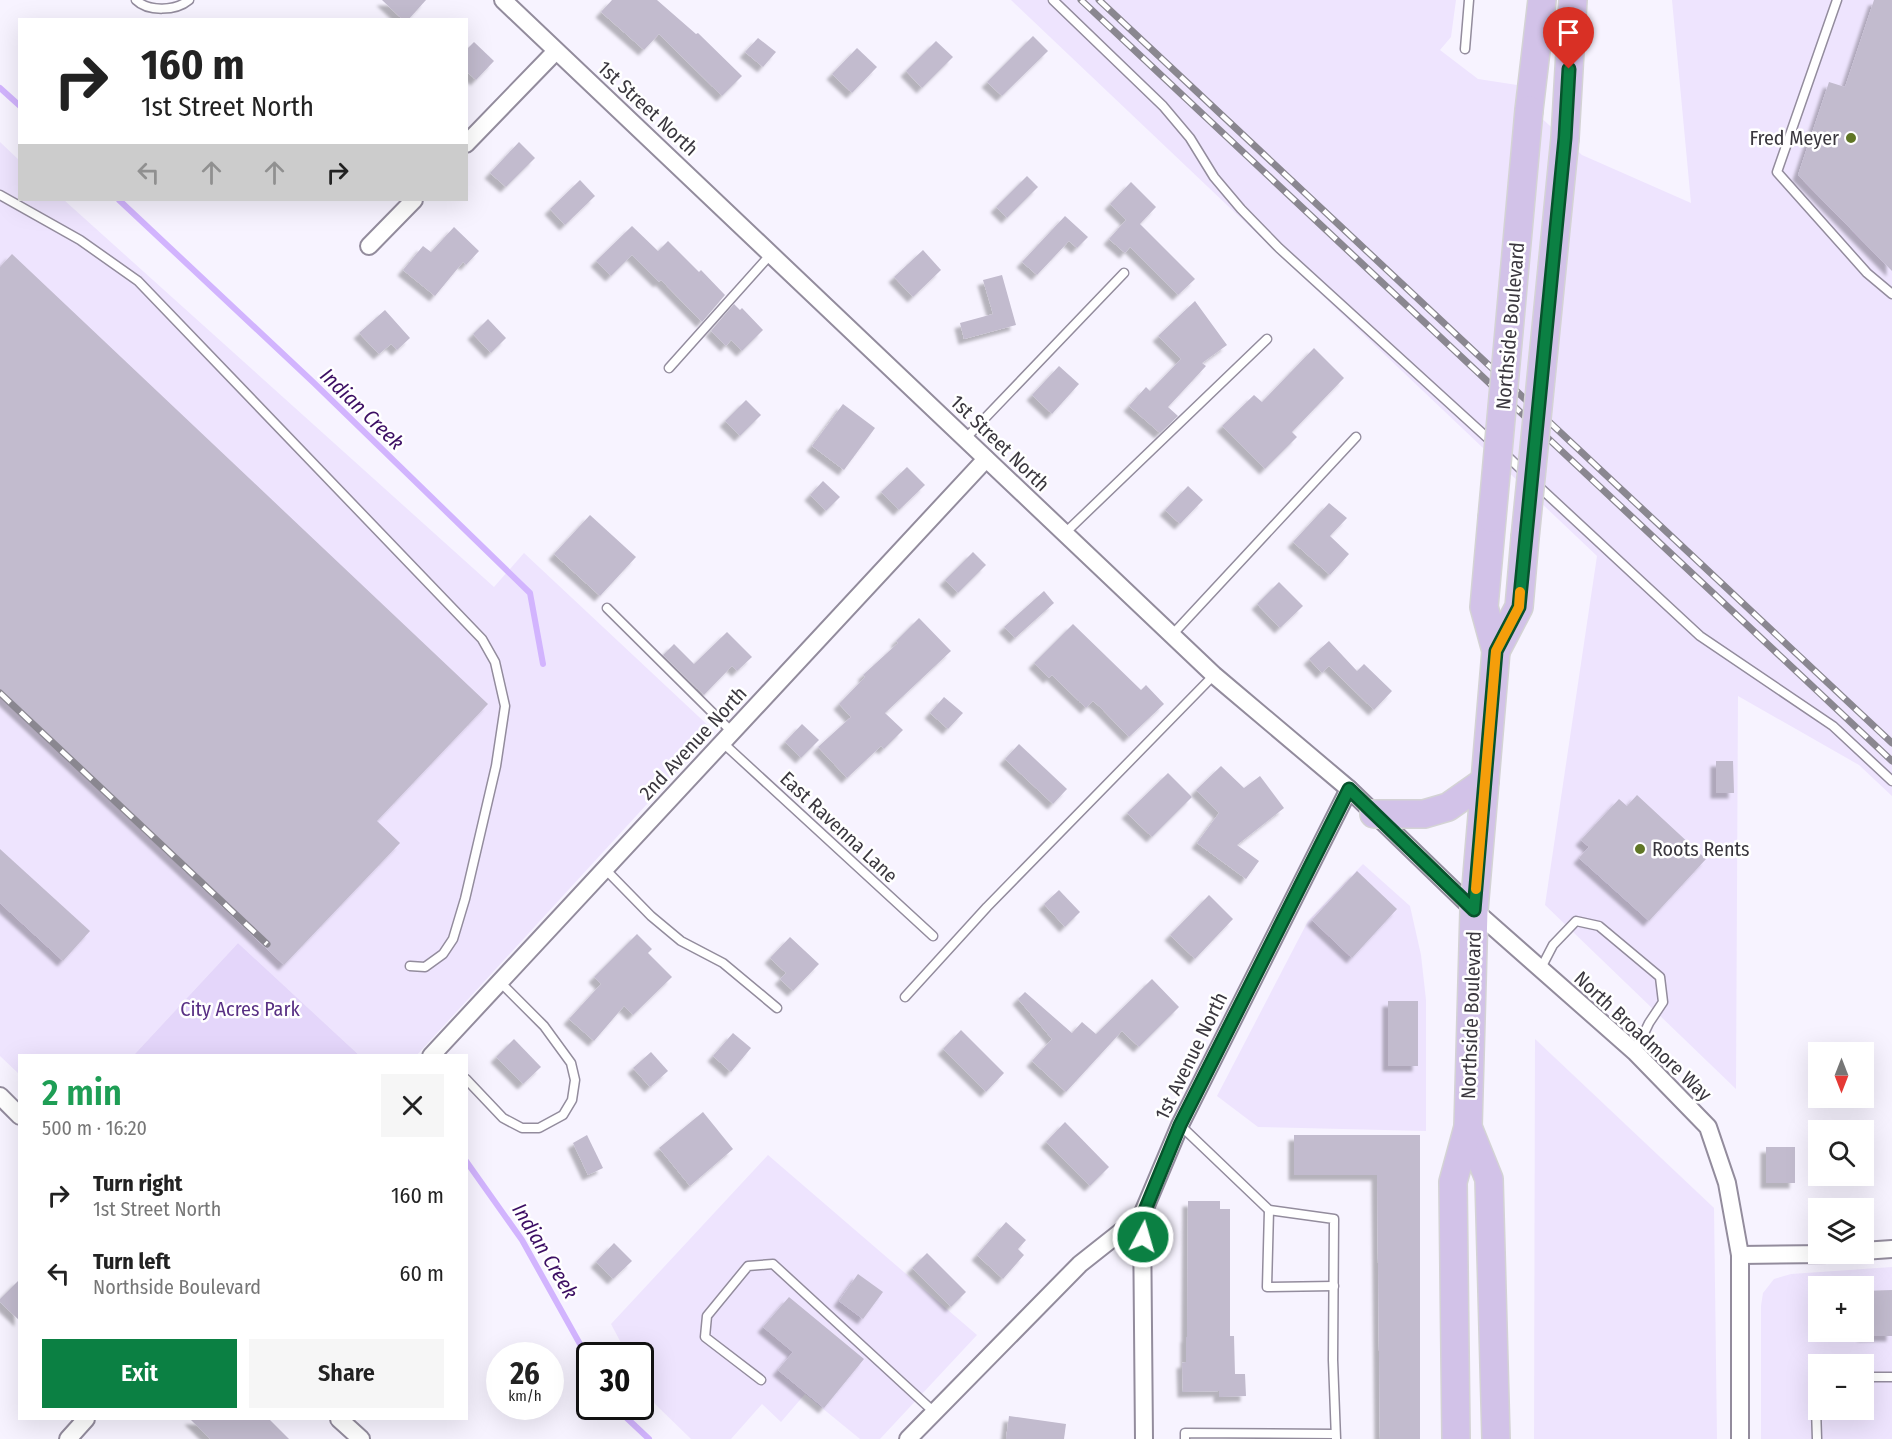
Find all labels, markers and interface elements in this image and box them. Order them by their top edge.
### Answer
pin [1543,7,1594,69]
icon: arrive [1552,16,1585,49]
text: 160 m [141,40,244,90]
icon: right [42,42,120,120]
street label: 1st Street North [593,56,703,160]
text: 1st Street North [141,91,314,123]
place label: Fred Meyer [1750,126,1839,150]
marker: Fred Meyer [1844,131,1858,145]
icon: left [132,156,165,189]
icon: ahead [195,156,228,189]
icon: ahead [258,156,291,189]
icon: right [321,156,354,189]
street label: Northside Boulevard [1491,241,1529,411]
water label: Indian Creek [315,363,409,455]
street label: 1st Street North [946,390,1054,496]
street label: 2nd Avenue North [634,681,752,805]
street label: East Ravenna Lane [775,766,903,888]
place label: Roots Rents [1652,837,1750,861]
marker: Roots Rents [1633,842,1647,856]
street label: Northside Boulevard [1456,931,1486,1099]
street label: North Broadmore Way [1569,966,1717,1106]
street label: 1st Avenue North [1150,988,1232,1124]
park label: City Acres Park [180,997,300,1021]
north arrow [1808,1042,1874,1108]
map controls [1808,1042,1874,1420]
text: 2 min [42,1071,122,1115]
button: close [381,1074,444,1137]
text: 500 m · 16:20 [42,1116,147,1140]
button: search [1808,1120,1874,1186]
text: Turn right [93,1170,182,1197]
icon: right [42,1179,75,1212]
text: 160 m [391,1182,444,1209]
text: 1st Street North [93,1197,221,1221]
button: layers [1808,1198,1874,1264]
water label: Indian Creek [506,1199,584,1303]
position arrow [1111,1205,1175,1269]
text: Turn left [93,1248,171,1275]
icon: left [42,1257,75,1290]
text: 60 m [400,1260,444,1287]
text: Northside Boulevard [93,1275,261,1299]
button: + [1808,1276,1874,1342]
button: Exit [42,1339,237,1408]
button: Share [249,1339,444,1408]
speed limit sign: 30 [576,1342,654,1420]
button: − [1808,1354,1874,1420]
text: 26 [510,1356,540,1392]
text: km/h [508,1387,542,1405]

